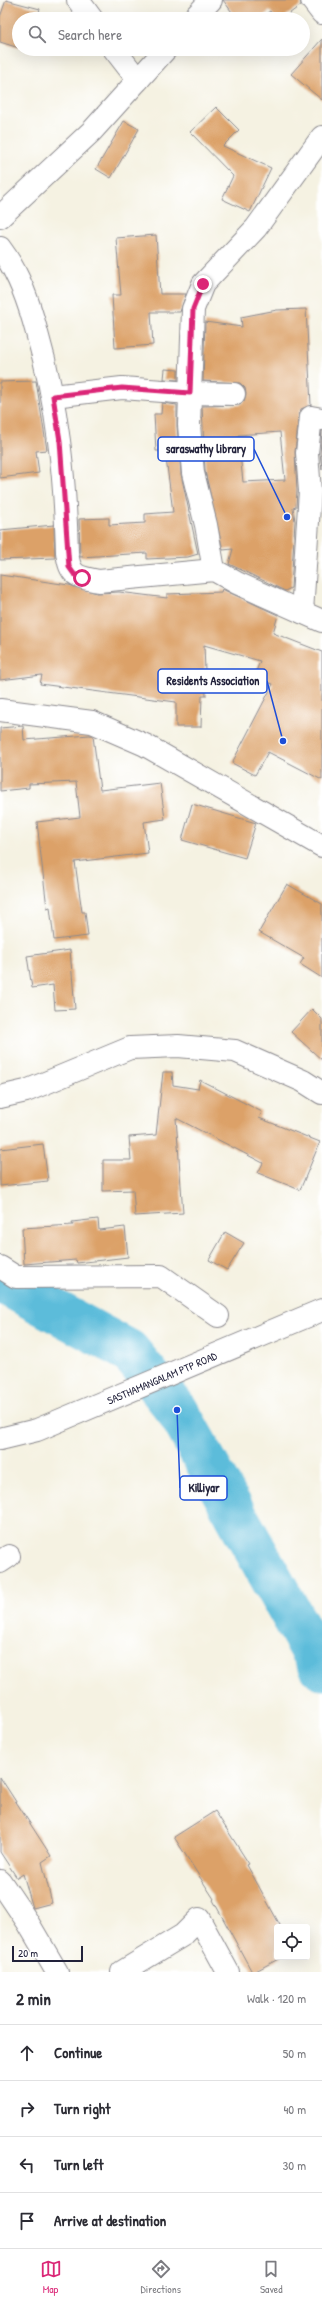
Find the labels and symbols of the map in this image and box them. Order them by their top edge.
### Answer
route end [194,275,212,293]
callout: saraswathy library [158,437,254,461]
text: saraswathy library [166,440,246,458]
route start [73,569,91,587]
callout: Residents Association [158,669,267,693]
text: Residents Association [167,672,260,689]
street label: SASTHAMANGALAM PTP ROAD [105,1348,220,1408]
callout: Killiyar [180,1476,227,1500]
text: Killiyar [188,1479,220,1497]
scale bar [12,1944,83,1963]

